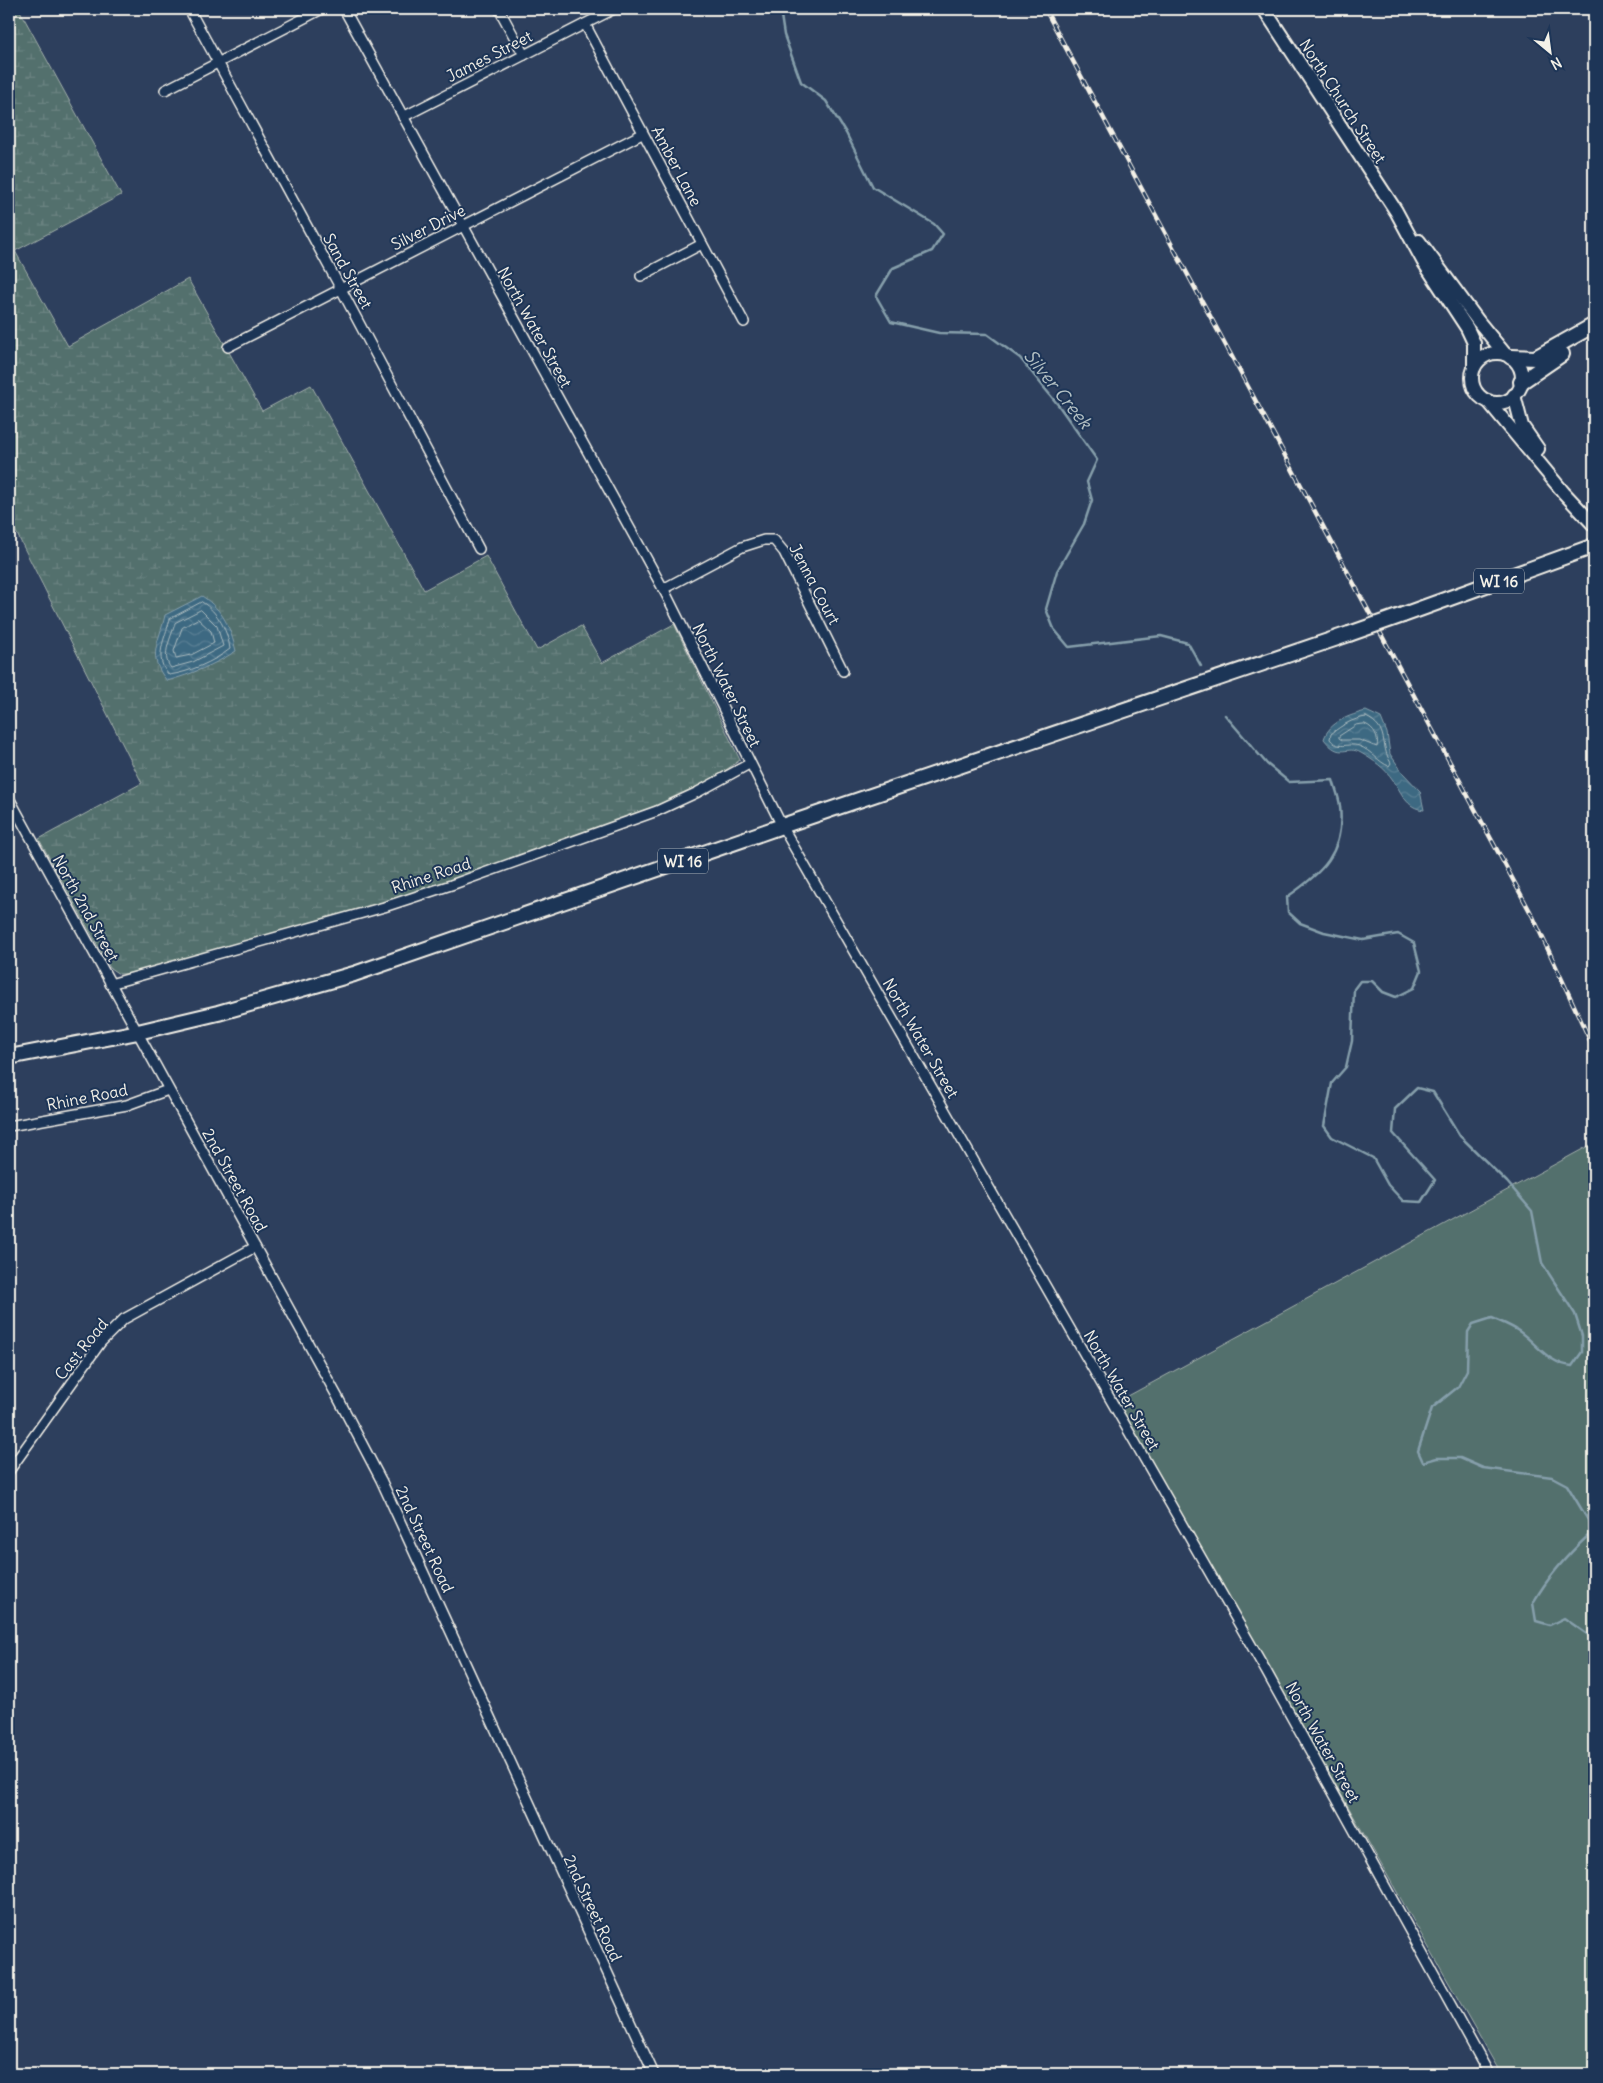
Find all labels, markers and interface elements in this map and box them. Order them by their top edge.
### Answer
street label: James Street [443,26,536,86]
north arrow [1526,28,1576,78]
street label: North Church Street [1295,35,1391,167]
text: N [1548,53,1565,74]
street label: Amber Lane [648,123,706,209]
street label: Silver Drive [388,200,468,254]
street label: Sand Street [319,230,377,313]
street label: North Water Street [494,263,577,391]
water label: Silver Creek [1019,345,1098,435]
street label: Jenna Court [785,540,845,628]
road number: WI 16 [1474,568,1524,594]
street label: North Water Street [688,620,766,751]
road number: WI 16 [658,848,708,874]
street label: North 2nd Street [48,851,124,965]
street label: Rhine Road [389,853,473,897]
street label: North Water Street [879,975,964,1102]
street label: Rhine Road [45,1079,129,1115]
street label: 2nd Street Road [198,1125,272,1235]
street label: Cast Road [50,1314,112,1384]
street label: North Water Street [1080,1327,1165,1454]
street label: 2nd Street Road [392,1483,458,1595]
street label: North Water Street [1282,1678,1365,1806]
street label: 2nd Street Road [560,1852,626,1964]

